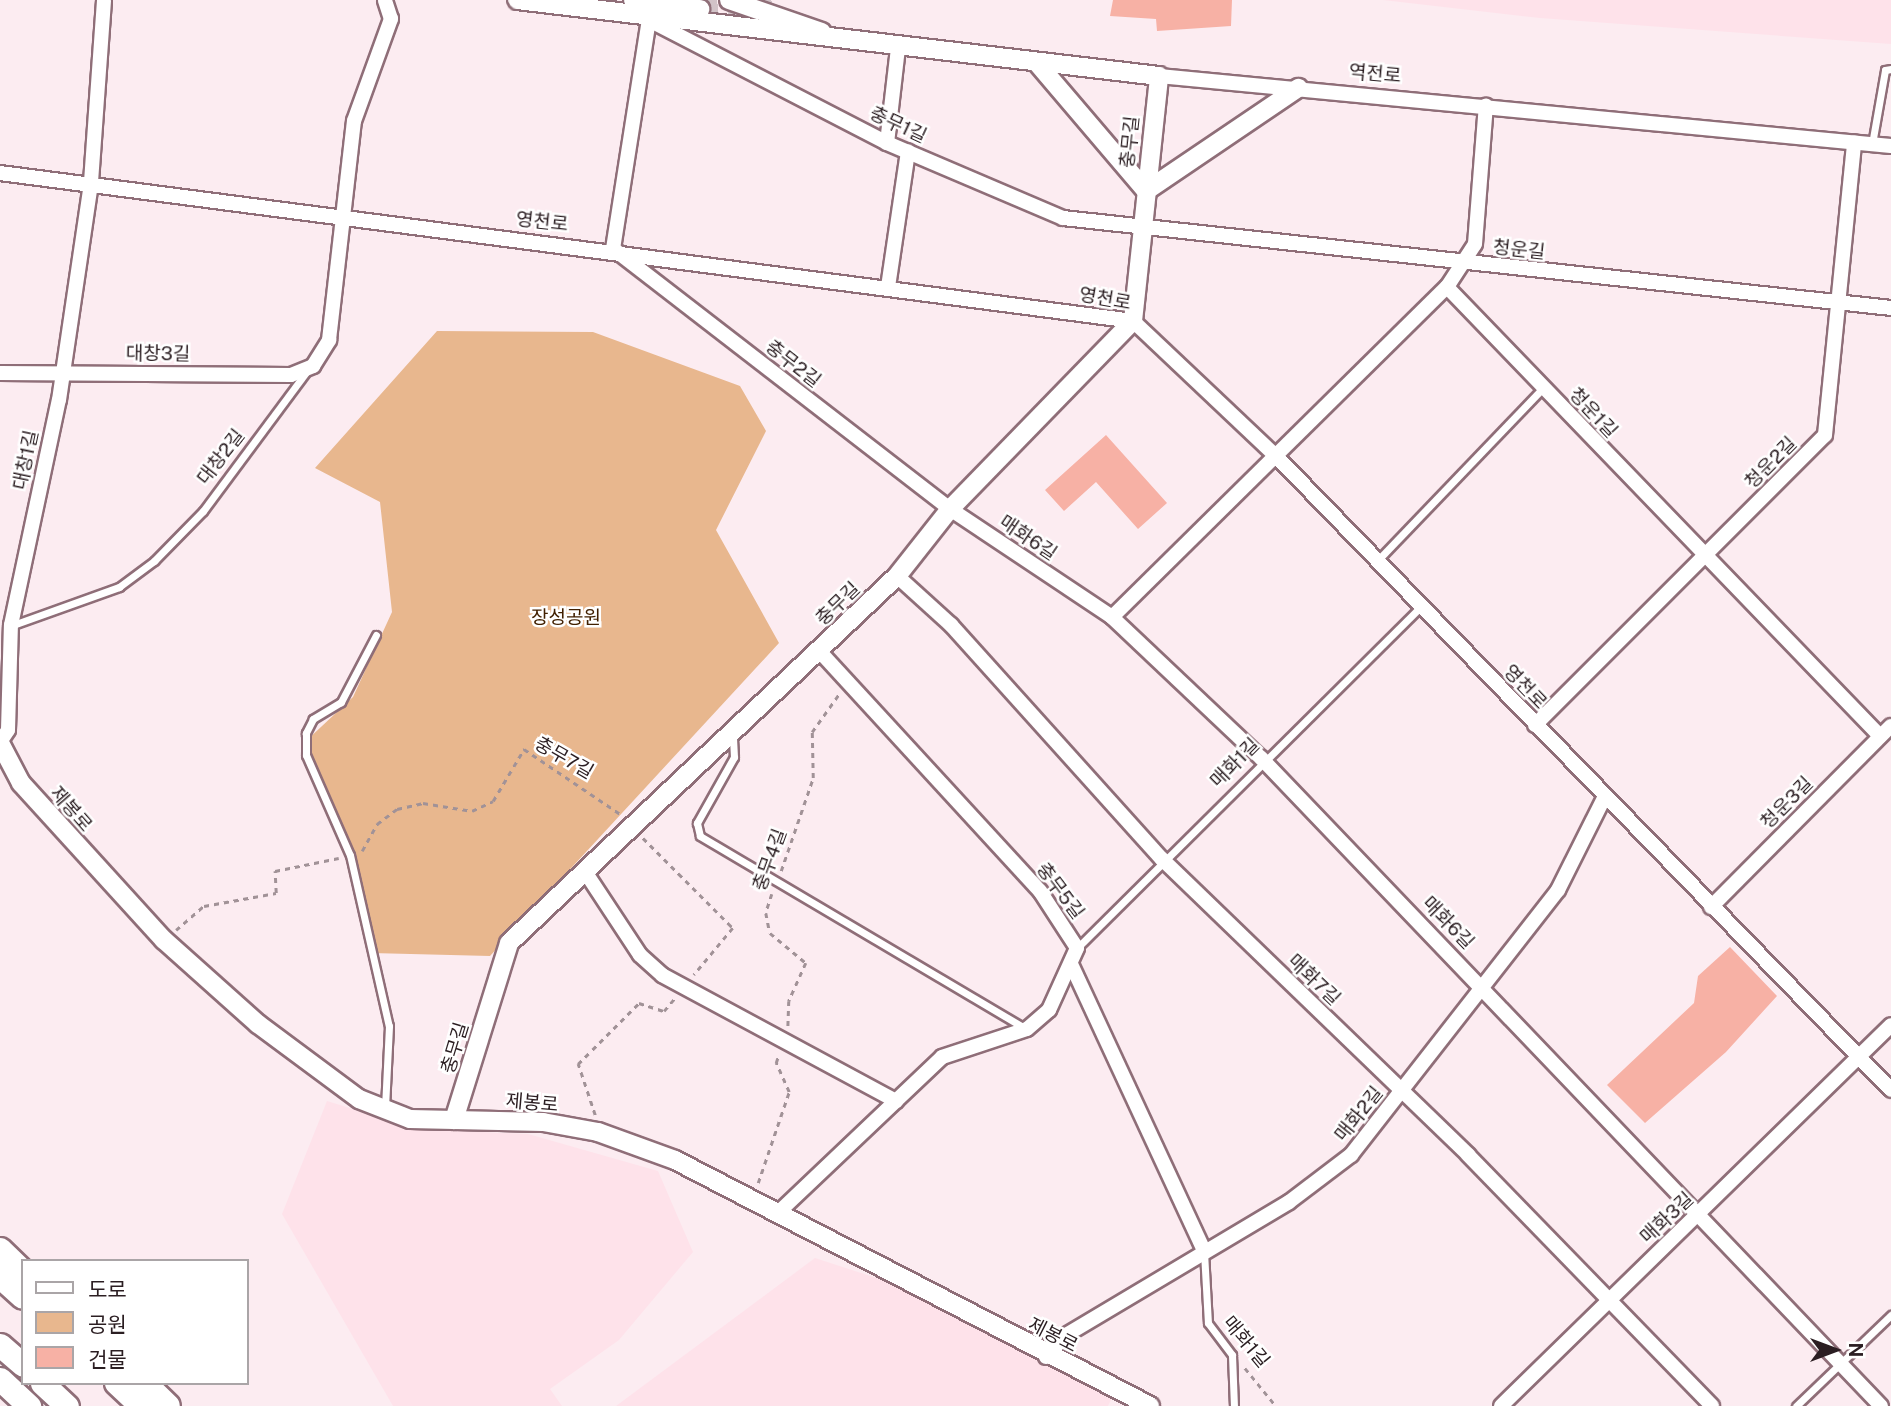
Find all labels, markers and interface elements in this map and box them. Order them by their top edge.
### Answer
street label: 역전로 [1348,60,1402,88]
street label: 충무1길 [866,102,930,148]
street label: 충무길 [1116,115,1144,169]
street label: 영천로 [515,208,569,236]
street label: 청운길 [1492,236,1546,264]
street label: 영천로 [1077,283,1133,315]
street label: 충무2길 [761,335,825,393]
street label: 대창3길 [126,342,190,366]
street label: 청운1길 [1564,383,1622,443]
street label: 대창2길 [192,425,250,489]
street label: 대창1길 [9,428,43,492]
street label: 청운2길 [1740,432,1802,494]
street label: 매화6길 [995,511,1061,565]
street label: 충무길 [811,578,865,630]
park label: 장성공원 [531,607,601,629]
street label: 영천로 [1499,660,1551,714]
street label: 충무7길 [531,732,597,784]
street label: 매화1길 [1206,734,1264,792]
street label: 청운3길 [1756,772,1818,834]
street label: 제봉로 [45,782,97,836]
street label: 충무4길 [748,826,792,894]
street label: 충무5길 [1031,858,1089,924]
street label: 매화6길 [1417,892,1479,954]
street label: 매화7길 [1283,950,1345,1010]
street label: 충무길 [436,1020,474,1076]
street label: 매화2길 [1330,1082,1388,1146]
street label: 제봉로 [505,1089,559,1117]
street label: 매화3길 [1636,1188,1698,1248]
legend [21,1259,248,1385]
text: 도로 [88,1277,127,1302]
text: 공원 [88,1312,127,1337]
street label: 매화1길 [1218,1312,1274,1372]
street label: 제봉로 [1024,1313,1082,1357]
north arrow [1800,1315,1870,1385]
text: N [1845,1343,1867,1357]
text: 건물 [88,1347,127,1372]

